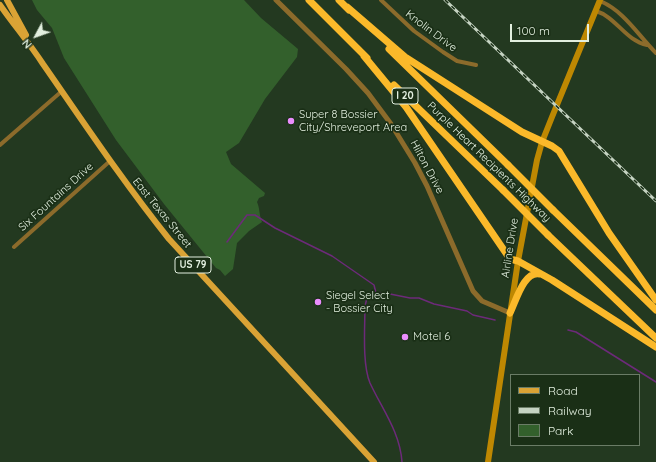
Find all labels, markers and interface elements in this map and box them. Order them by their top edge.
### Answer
street label: Knolin Drive [403,7,459,55]
north arrow [16,16,56,56]
scale bar [512,16,591,42]
text: 100 m [517,23,550,38]
text: N [19,36,35,52]
road number: I 20 [392,88,418,104]
street label: Purple Heart Recipients Highway [424,99,554,225]
place label: Super 8 Bossier City/Shreveport Area [299,108,407,134]
marker: Super 8 Bossier City/Shreveport Area [286,116,296,126]
street label: Hilton Drive [407,138,447,196]
street label: Six Fountains Drive [16,160,96,234]
street label: East Texas Street [130,175,194,251]
street label: Airline Drive [499,217,521,279]
road number: US 79 [175,257,211,273]
place label: Siegel Select - Bossier City [326,289,393,315]
marker: Siegel Select - Bossier City [313,297,323,307]
place label: Motel 6 [413,330,450,344]
marker: Motel 6 [400,332,410,342]
legend [510,374,640,446]
text: Road [548,383,578,398]
text: Railway [548,403,592,418]
text: Park [548,423,573,438]

